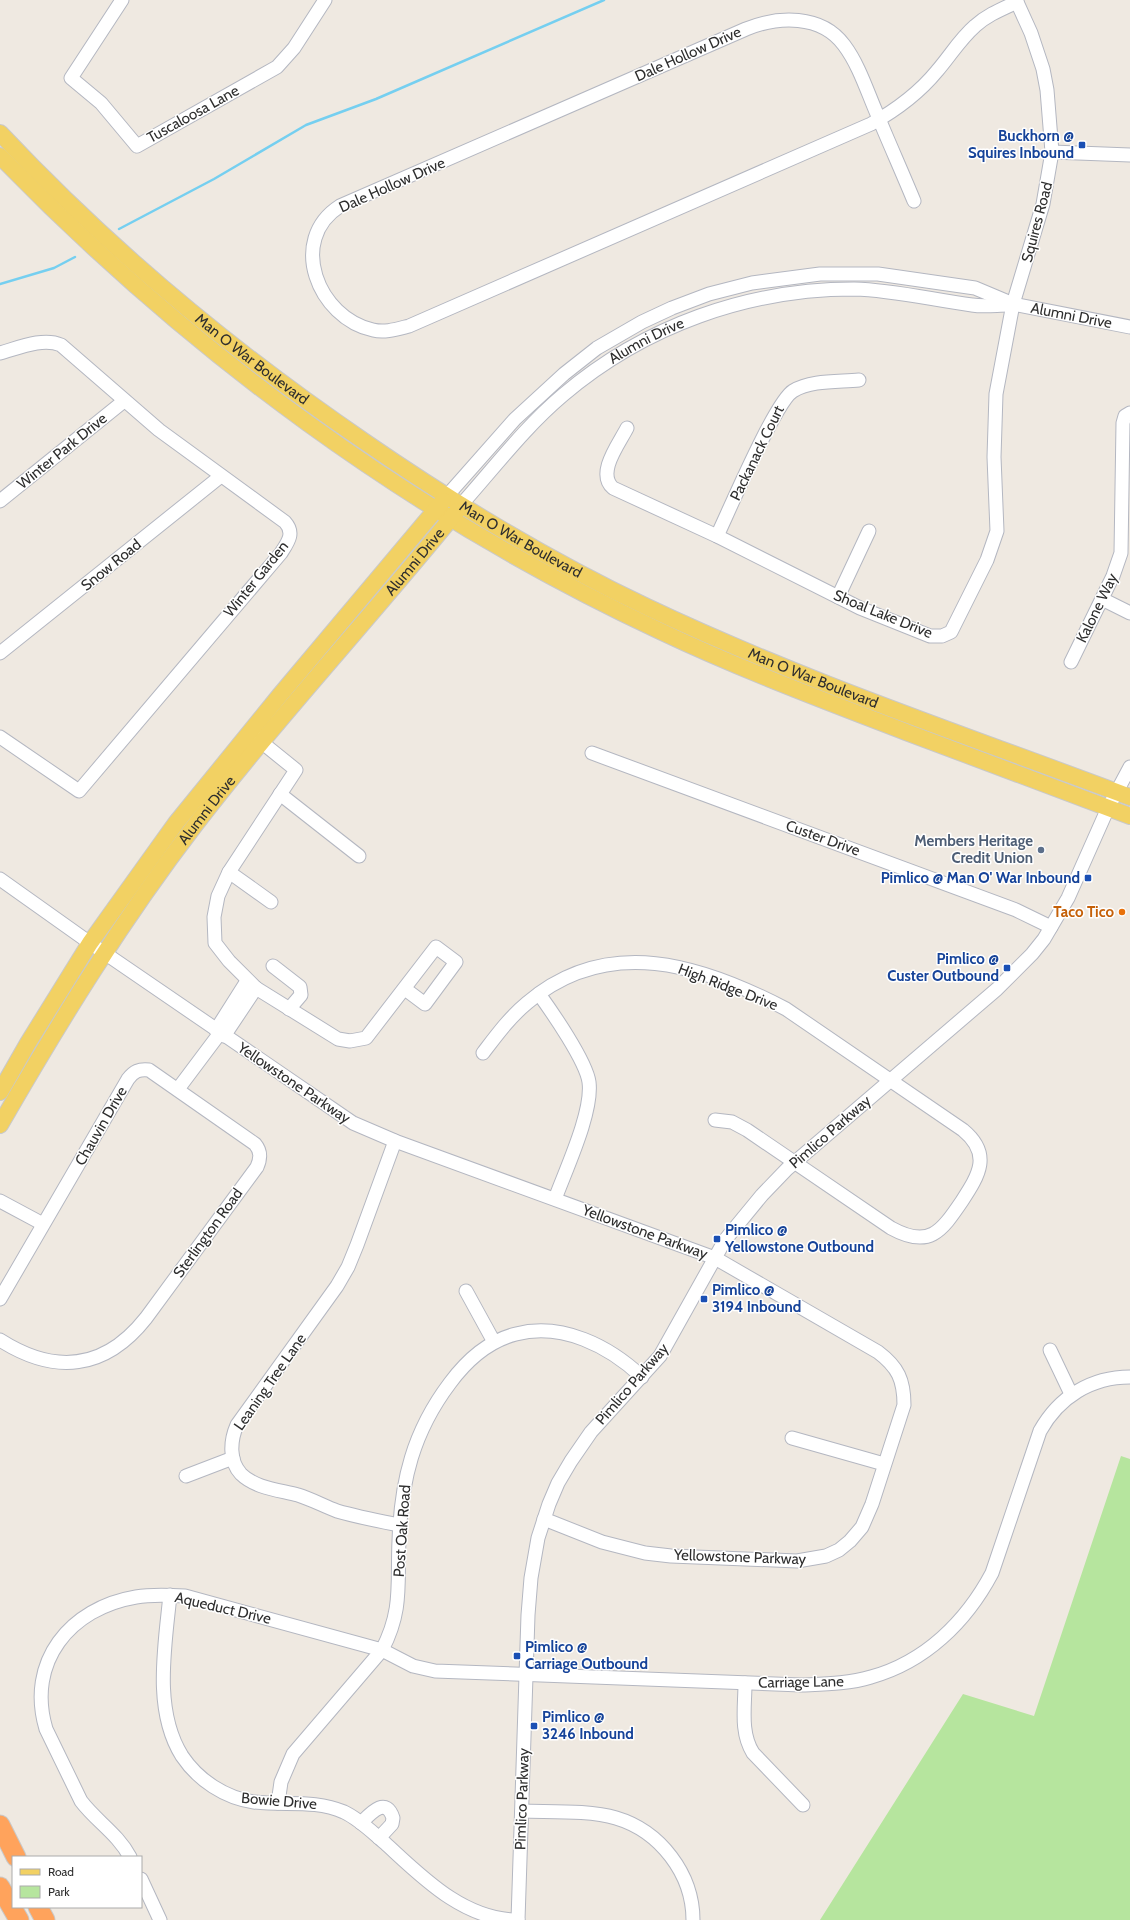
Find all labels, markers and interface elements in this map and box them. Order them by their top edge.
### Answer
street label: Dale Hollow Drive [632,22,744,85]
street label: Tuscaloosa Lane [144,81,242,147]
place label: Buckhorn @ Squires Inbound [968,127,1074,162]
marker: Buckhorn @ Squires Inbound [1077,140,1087,150]
street label: Dale Hollow Drive [336,153,448,216]
street label: Squires Road [1018,180,1056,264]
street label: Alumni Drive [1029,299,1114,332]
street label: Man O War Boulevard [192,310,312,409]
street label: Alumni Drive [605,314,687,368]
street label: Packanack Court [726,402,788,504]
street label: Winter Park Drive [13,409,111,493]
street label: Man O War Boulevard [456,497,585,582]
street label: Alumni Drive [381,524,448,599]
street label: Snow Road [77,535,145,595]
street label: Winter Garden [220,537,292,621]
street label: Kalone Way [1072,570,1122,646]
street label: Shoal Lake Drive [831,586,935,642]
street label: Man O War Boulevard [745,644,881,712]
street label: Alumni Drive [174,772,239,848]
street label: Custer Drive [783,816,863,860]
place label: Members Heritage Credit Union [914,832,1033,867]
marker: Members Heritage Credit Union [1036,845,1046,855]
place label: Pimlico @ Man O' War Inbound [881,869,1080,887]
marker: Pimlico @ Man O' War Inbound [1083,873,1093,883]
place label: Taco Tico [1053,903,1114,921]
marker: Taco Tico [1117,907,1127,917]
place label: Pimlico @ Custer Outbound [887,950,999,985]
street label: High Ridge Drive [676,960,781,1014]
marker: Pimlico @ Custer Outbound [1002,963,1012,973]
street label: Yellowstone Parkway [233,1038,354,1128]
street label: Chauvin Drive [71,1083,131,1169]
street label: Pimlico Parkway [786,1091,875,1172]
street label: Sterlington Road [170,1185,246,1281]
street label: Yellowstone Parkway [579,1201,711,1263]
place label: Pimlico @ Yellowstone Outbound [724,1221,874,1256]
marker: Pimlico @ Yellowstone Outbound [712,1234,722,1244]
place label: Pimlico @ 3194 Inbound [712,1281,801,1316]
marker: Pimlico @ 3194 Inbound [699,1294,709,1304]
street label: Leaning Tree Lane [230,1330,310,1434]
street label: Pimlico Parkway [592,1339,673,1428]
street label: Post Oak Road [390,1484,414,1578]
street label: Yellowstone Parkway [673,1546,807,1568]
street label: Aqueduct Drive [173,1588,273,1628]
place label: Pimlico @ Carriage Outbound [525,1638,648,1673]
marker: Pimlico @ Carriage Outbound [512,1651,522,1661]
street label: Carriage Lane [758,1672,844,1692]
place label: Pimlico @ 3246 Inbound [542,1708,634,1743]
marker: Pimlico @ 3246 Inbound [529,1721,539,1731]
street label: Pimlico Parkway [511,1747,533,1850]
street label: Bowie Drive [240,1789,318,1813]
legend [12,1856,142,1908]
text: Road [48,1864,74,1879]
text: Park [48,1884,70,1899]

